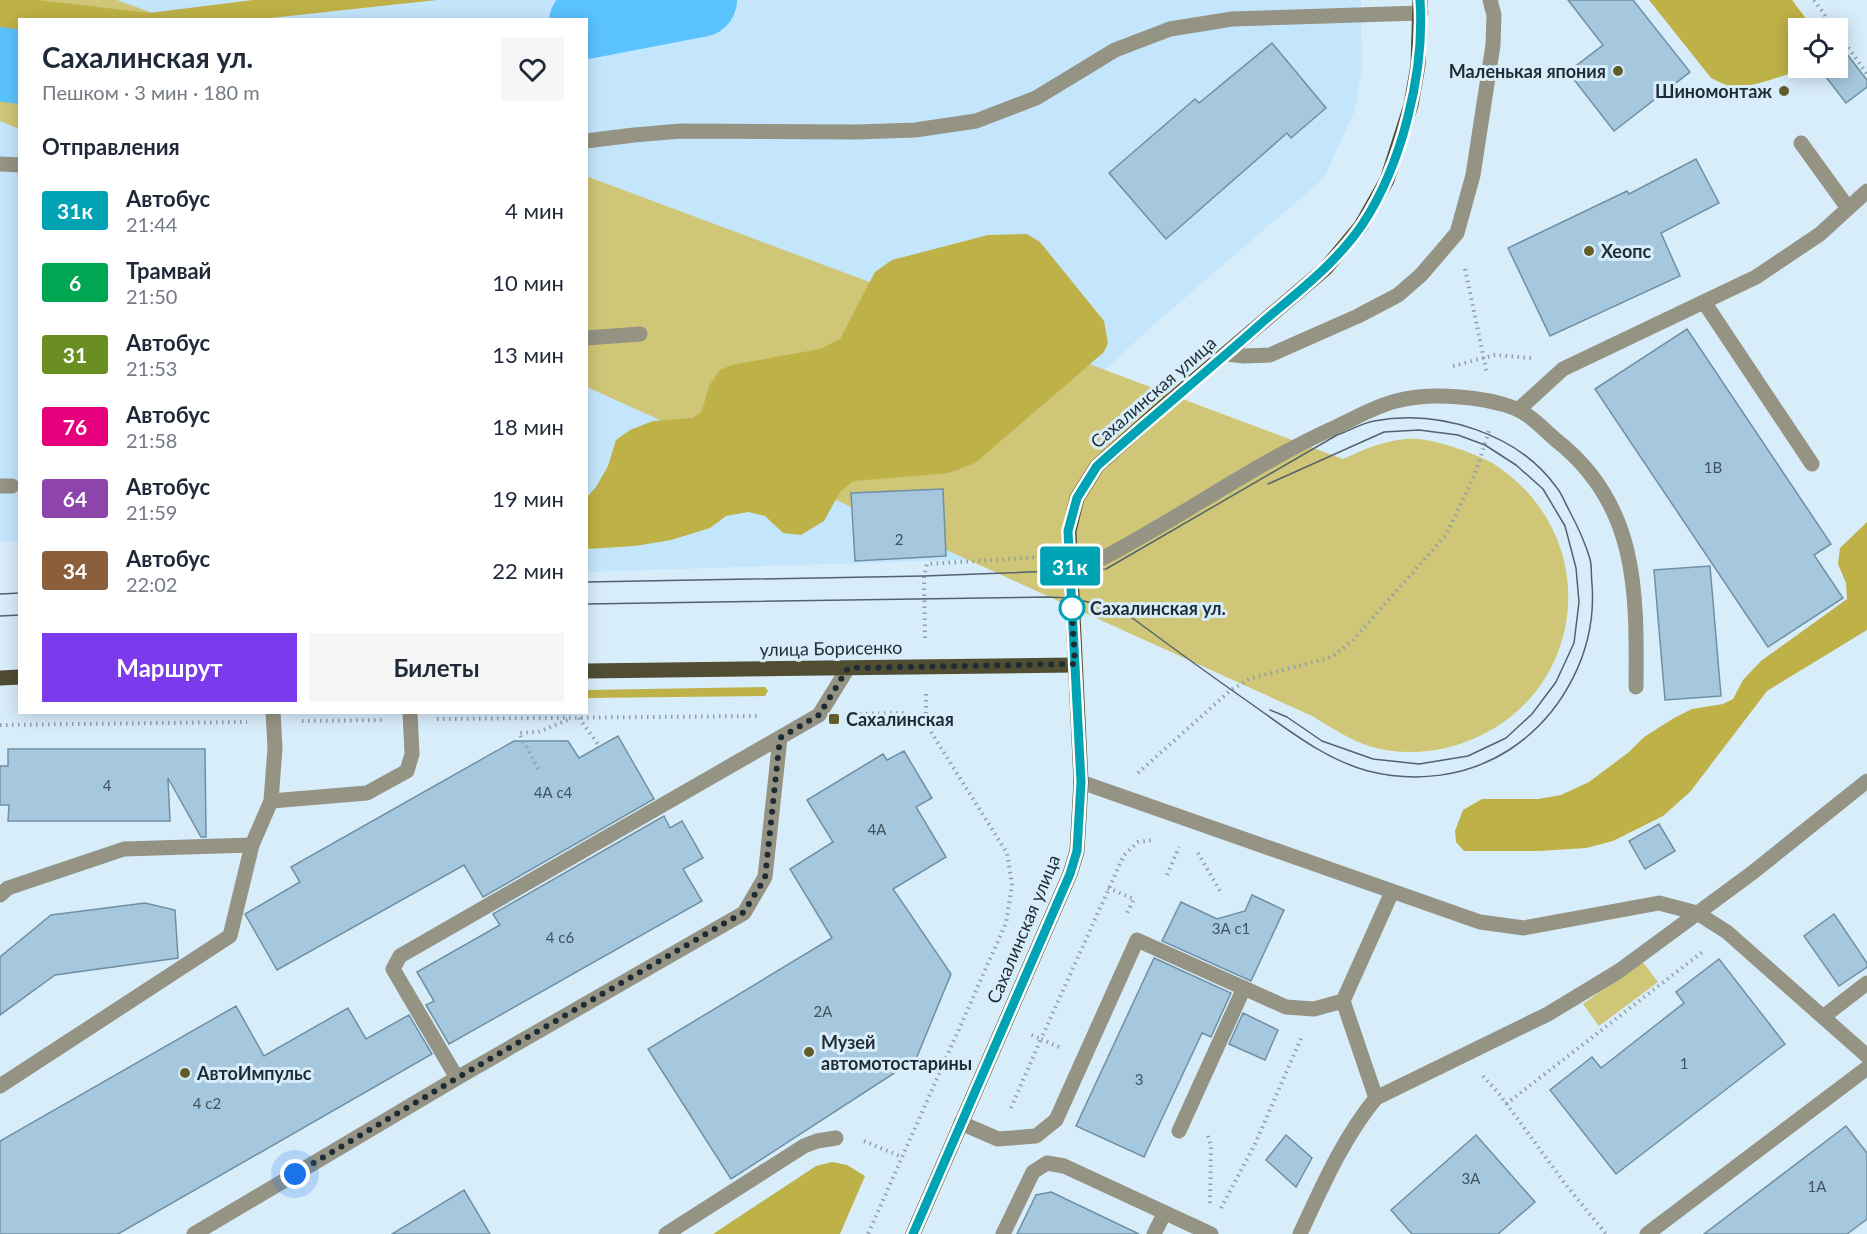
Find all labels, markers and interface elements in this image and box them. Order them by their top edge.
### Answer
map controls [1788,18,1848,78]
button: locate [1788,18,1848,78]
button: heart [501,38,564,101]
text: Сахалинская ул. [42,40,253,74]
place label: Маленькая япония [1449,60,1606,82]
marker: Маленькая япония [1611,64,1625,78]
text: Пешком · 3 мин · 180 m [42,80,260,104]
place label: Шиномонтаж [1655,80,1772,102]
marker: Шиномонтаж [1777,84,1791,98]
text: Отправления [42,133,180,160]
text: Автобус [126,185,210,212]
text: 4 мин [505,197,564,224]
text: 31к [57,198,93,223]
text: 21:44 [126,212,177,236]
place label: Хеопс [1601,240,1652,262]
marker: Хеопс [1582,244,1596,258]
text: Трамвай [126,257,211,284]
text: 10 мин [492,269,564,296]
text: 6 [69,270,81,295]
text: 21:50 [126,284,177,308]
text: Автобус [126,329,210,356]
street label: Сахалинская улица [1086,331,1220,453]
text: 13 мин [492,341,564,368]
text: 31 [63,342,87,367]
text: 21:53 [126,356,177,380]
text: Автобус [126,401,210,428]
text: 18 мин [492,413,564,440]
text: 76 [63,414,87,439]
text: 21:58 [126,428,177,452]
house number: 1В [1704,458,1722,476]
text: Автобус [126,473,210,500]
text: 19 мин [492,485,564,512]
text: 64 [63,486,87,511]
text: 21:59 [126,500,177,524]
house number: 2 [895,530,903,548]
text: Автобус [126,545,210,572]
line badge: 31к [1036,546,1104,586]
text: 31к [1052,554,1088,579]
text: 22 мин [492,557,564,584]
text: 34 [63,558,87,583]
text: 22:02 [126,572,177,596]
marker: Сахалинская ул. [1059,595,1085,621]
place label: Сахалинская ул. [1090,597,1226,619]
button: Маршрут [42,633,297,702]
button: Билеты [309,633,564,702]
street label: улица Борисенко [759,636,903,660]
place label: Сахалинская [846,708,954,730]
marker: Сахалинская [827,712,841,726]
house number: 4 [103,776,112,794]
house number: 4А с4 [534,783,573,801]
house number: 4А [868,820,887,838]
street label: Сахалинская улица [982,851,1064,1007]
house number: 3А с1 [1212,919,1250,937]
house number: 4 с6 [546,928,574,946]
house number: 2А [814,1002,833,1020]
place label: Музей автомотостарины [821,1031,972,1074]
marker: Музей автомотостарины [802,1045,816,1059]
house number: 1 [1680,1054,1688,1072]
place label: АвтоИмпульс [196,1062,312,1084]
marker: АвтоИмпульс [178,1066,192,1080]
house number: 3 [1135,1070,1143,1088]
house number: 4 с2 [193,1094,221,1112]
your location [280,1159,310,1189]
house number: 3А [1462,1169,1481,1187]
house number: 1А [1808,1177,1827,1195]

